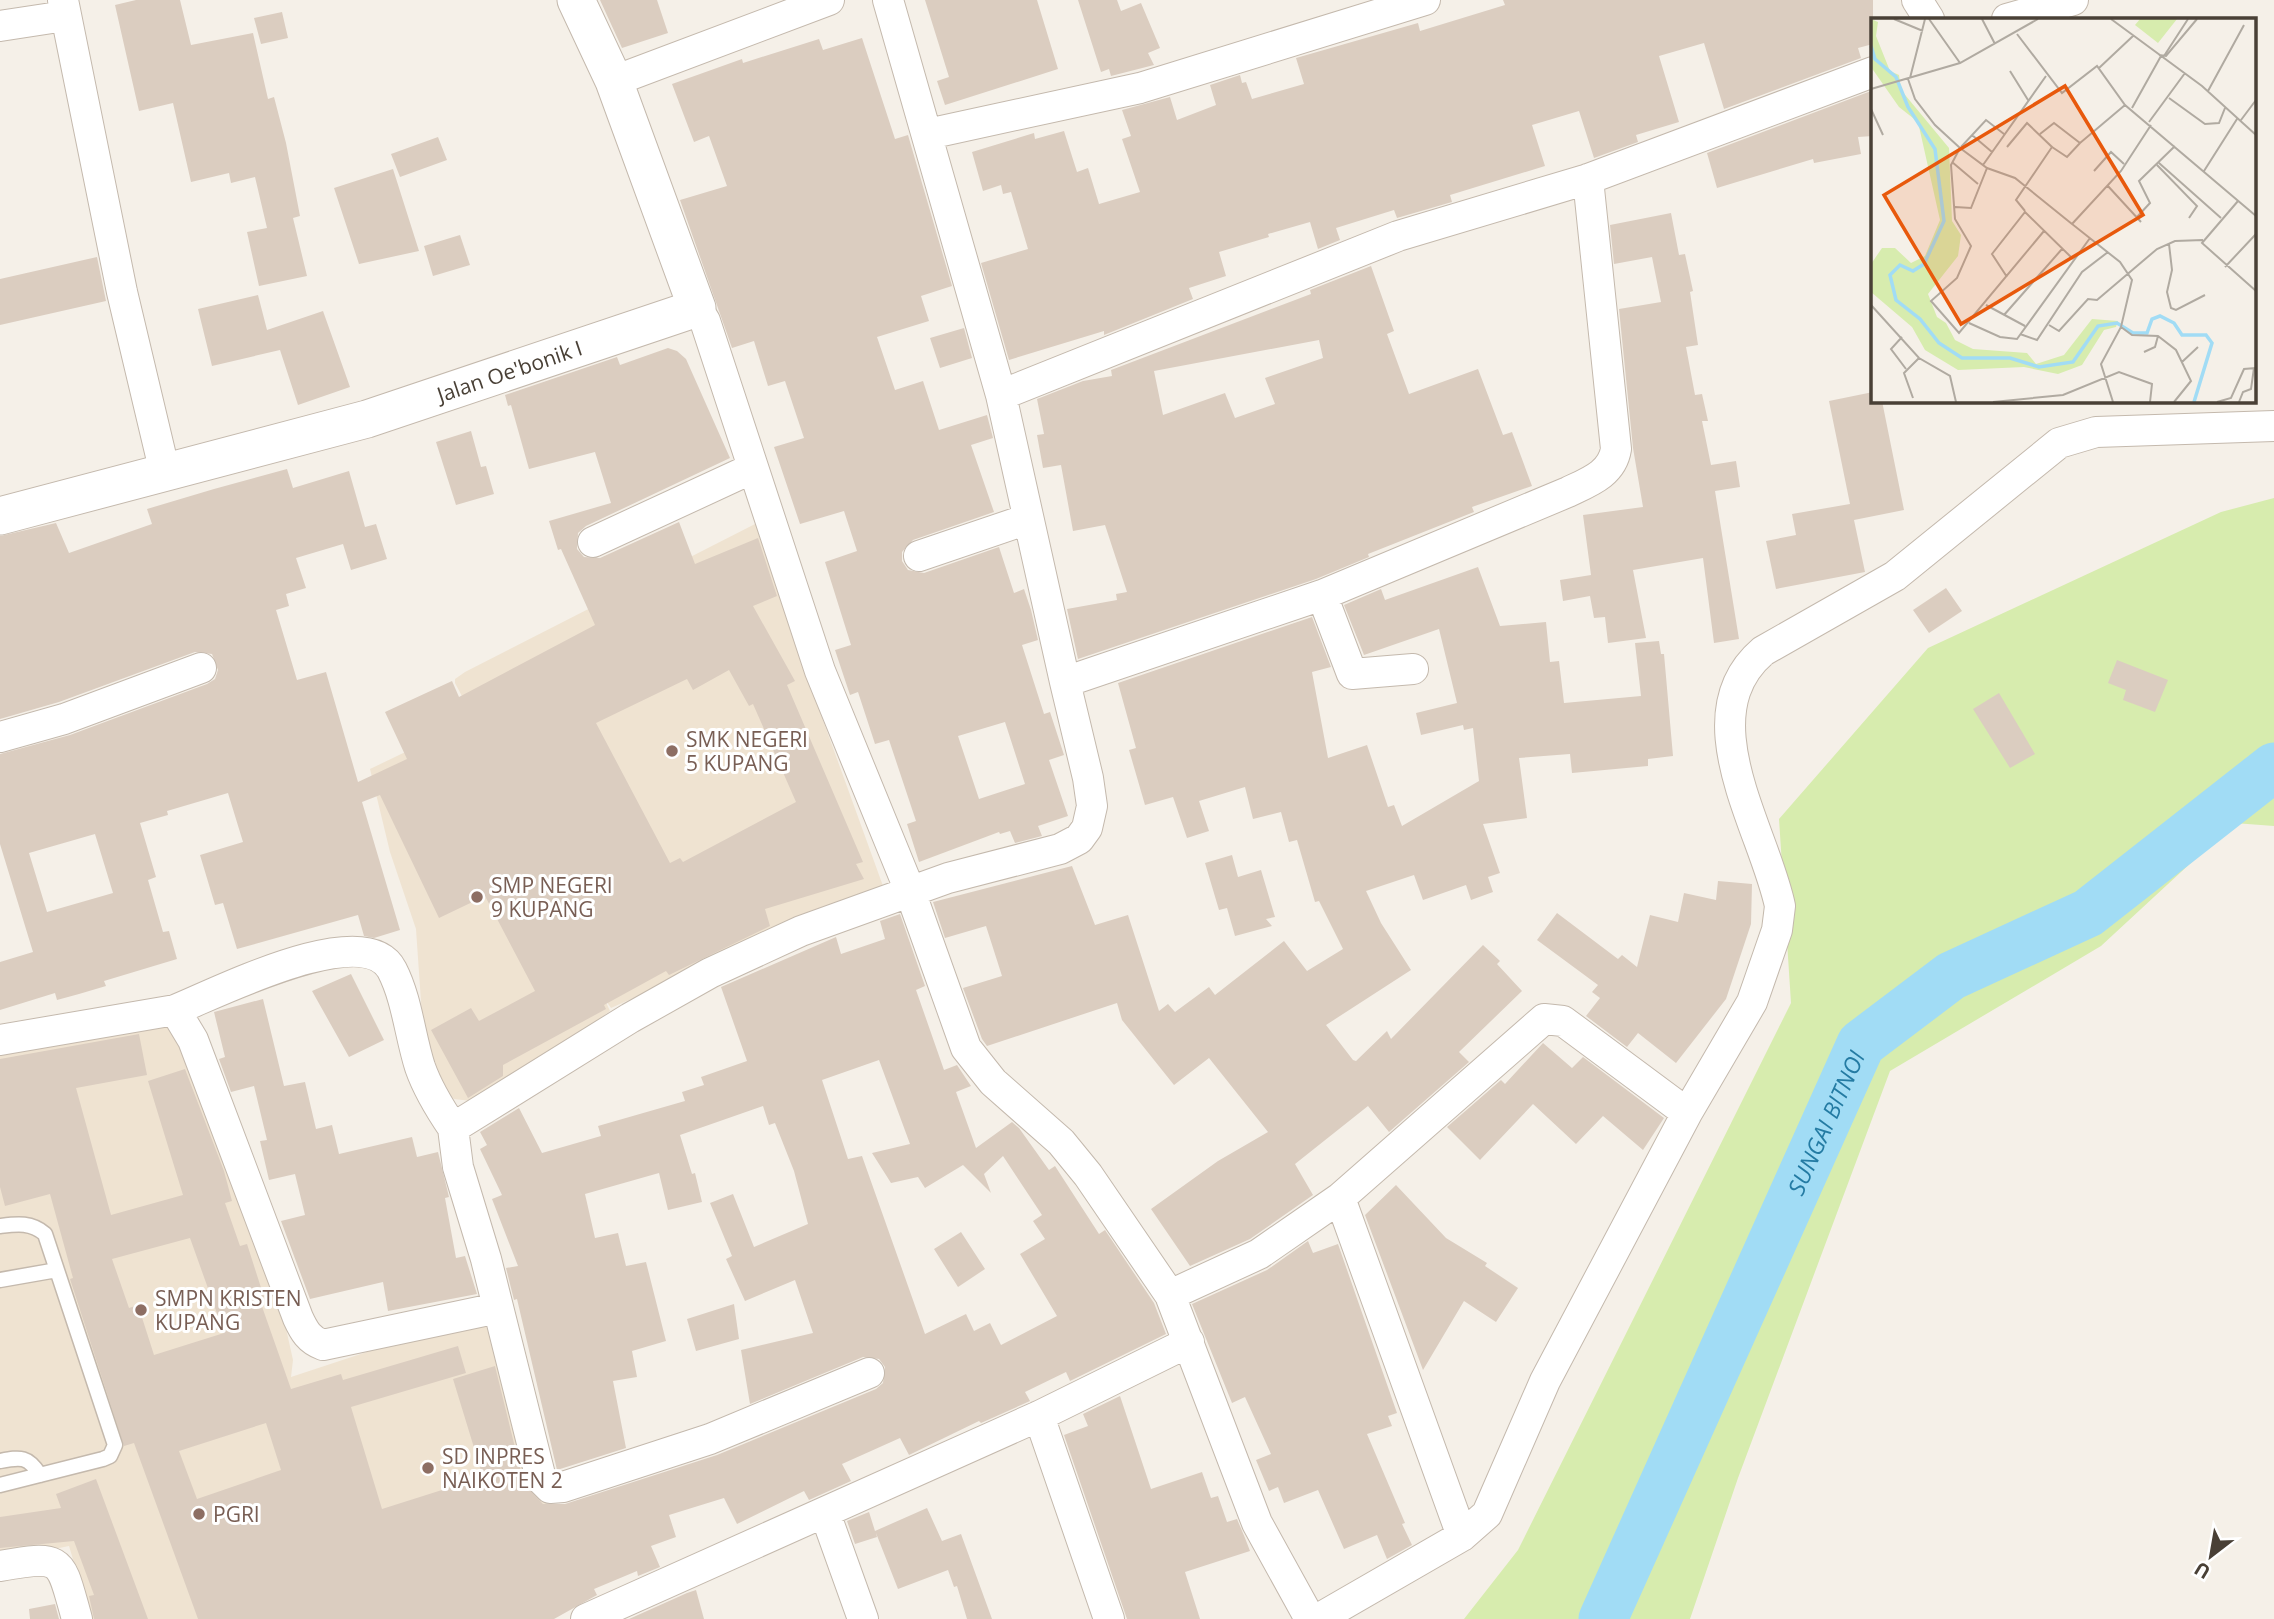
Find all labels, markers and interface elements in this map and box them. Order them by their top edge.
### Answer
inset map [1871,18,2256,402]
street label: Jalan Oe'bonik I [431,334,586,409]
place label: SMK NEGERI 5 KUPANG [686,725,808,777]
marker: SMK NEGERI 5 KUPANG [664,743,680,759]
place label: SMP NEGERI 9 KUPANG [491,871,613,923]
marker: SMP NEGERI 9 KUPANG [469,889,485,905]
water label: SUNGAI BITNOI [1779,1045,1872,1200]
place label: SMPN KRISTEN KUPANG [155,1284,302,1336]
marker: SMPN KRISTEN KUPANG [133,1302,149,1318]
place label: SD INPRES NAIKOTEN 2 [442,1442,563,1494]
marker: SD INPRES NAIKOTEN 2 [420,1460,436,1476]
place label: PGRI [213,1500,260,1528]
marker: PGRI [191,1506,207,1522]
north arrow [2176,1521,2246,1591]
text: U [2189,1556,2215,1585]

